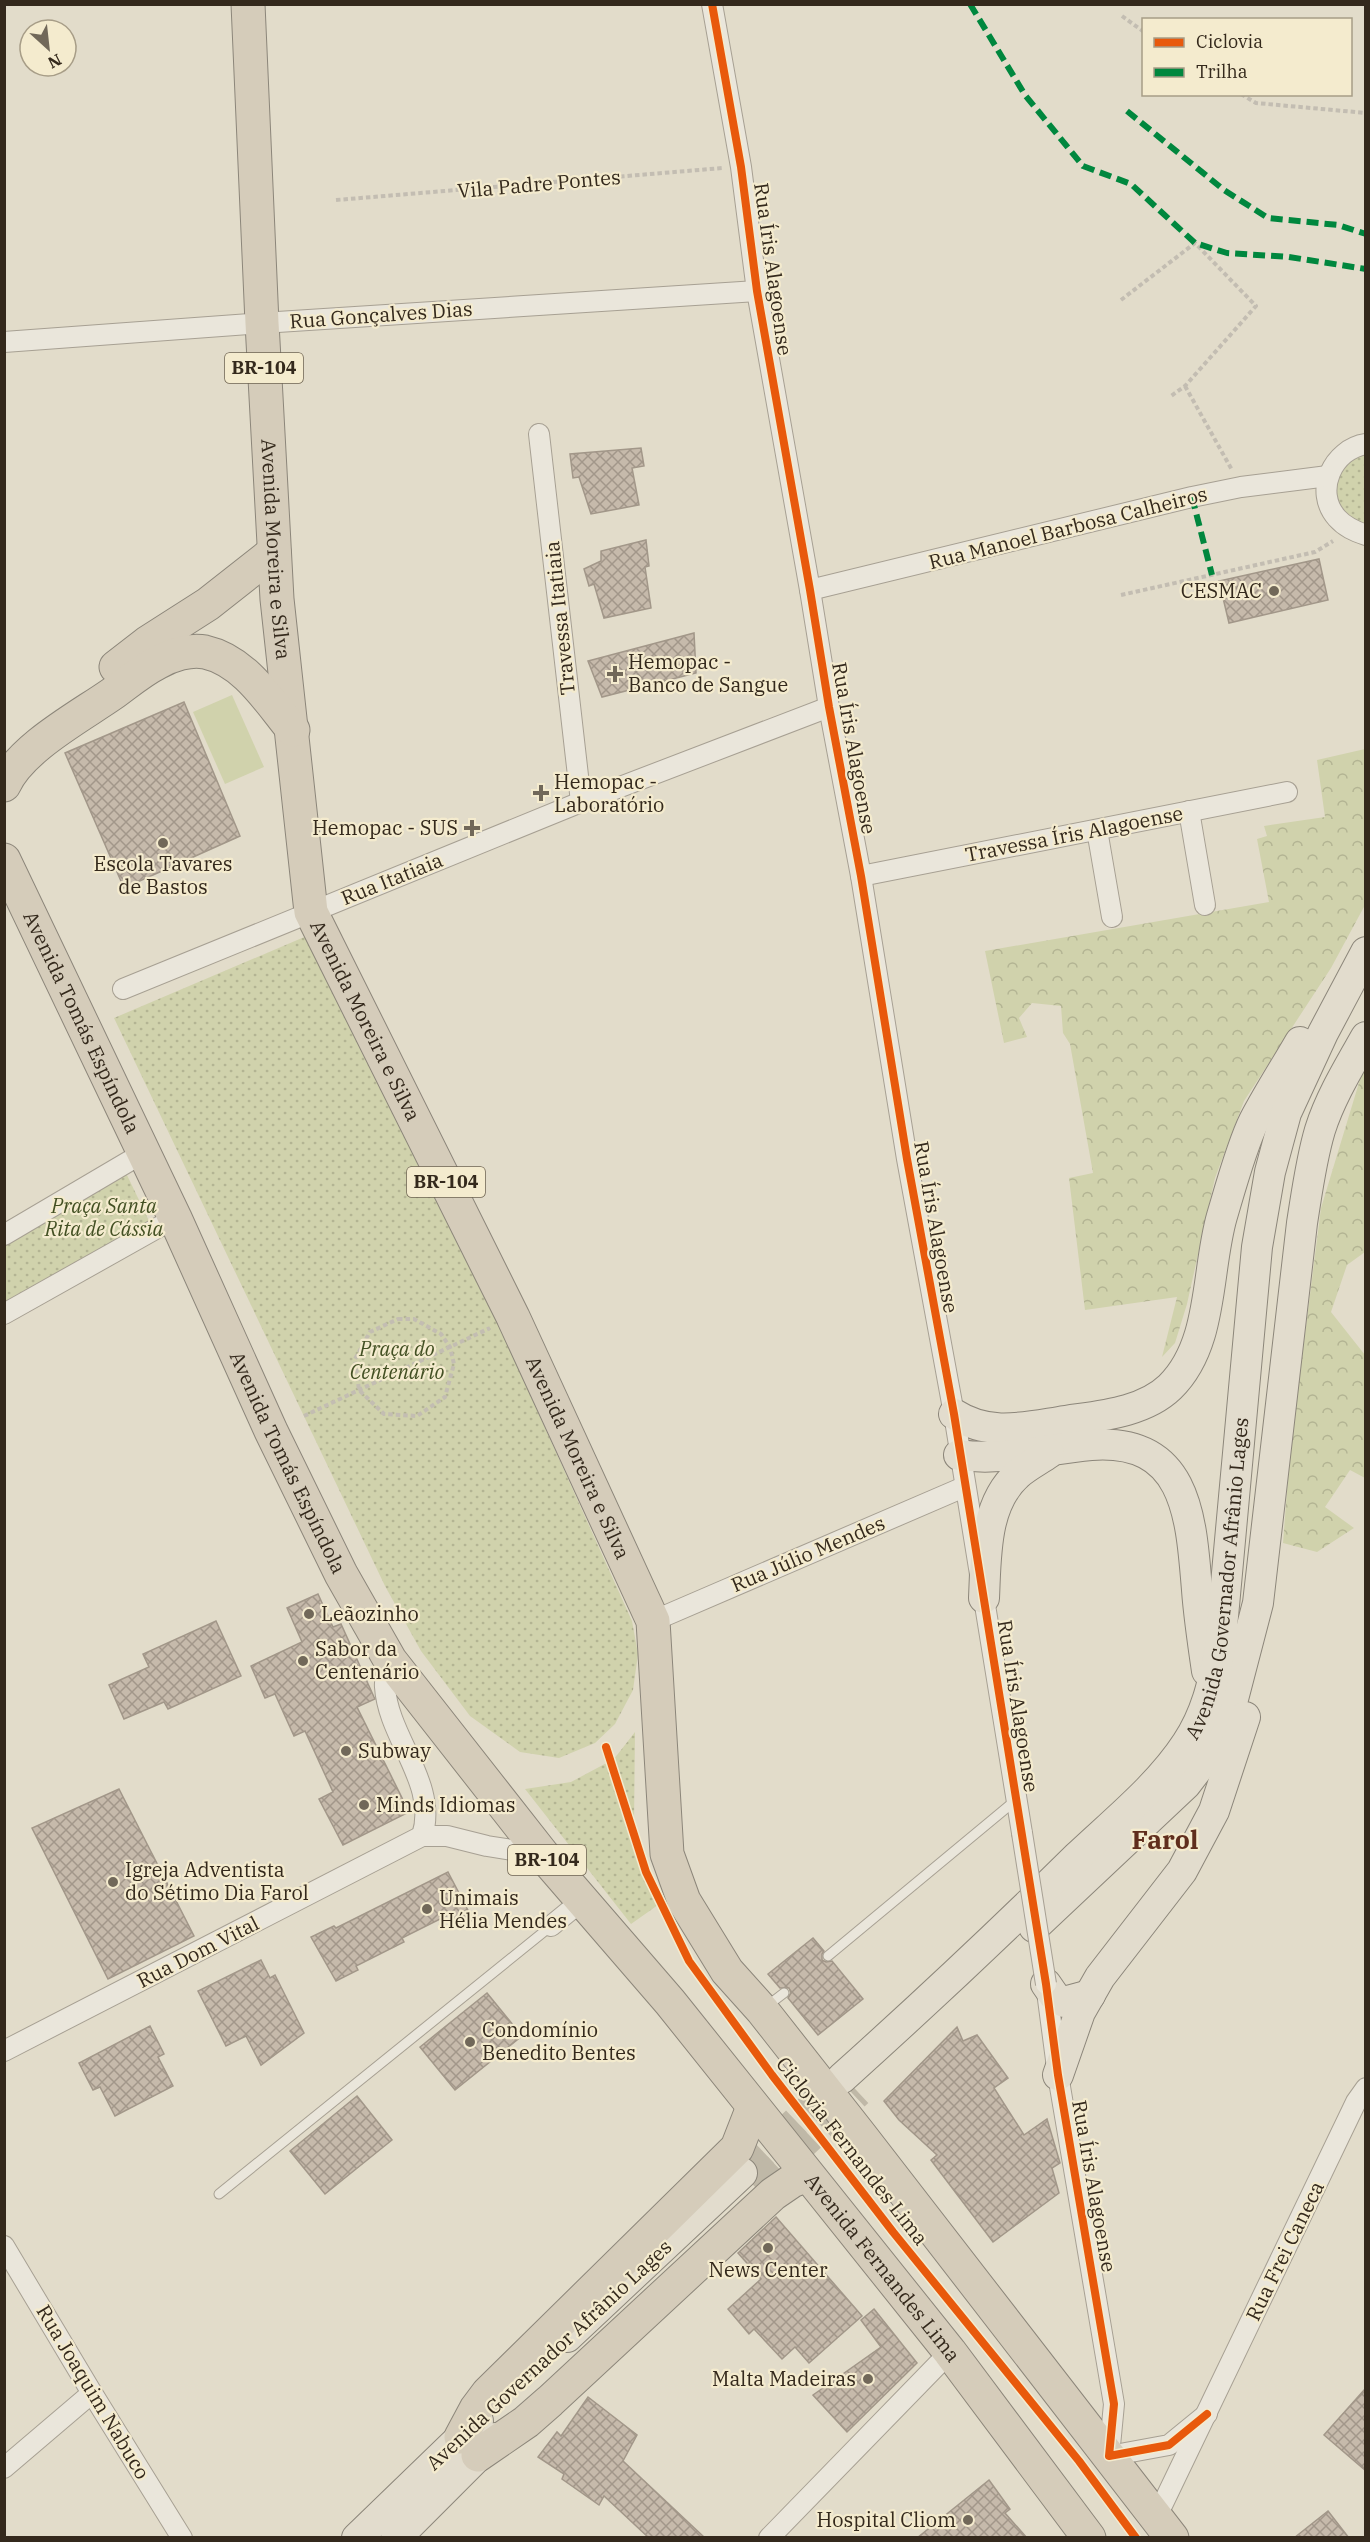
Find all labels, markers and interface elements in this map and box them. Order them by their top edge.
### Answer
north arrow [18,18,78,78]
legend [1142,18,1352,96]
text: Ciclovia [1196,30,1263,53]
text: N [45,50,65,73]
text: Trilha [1196,60,1248,83]
street label: Vila Padre Pontes [456,163,622,204]
street label: Rua Íris Alagoense [748,181,799,357]
street label: Rua Gonçalves Dias [288,295,474,334]
road number: BR-104 [225,353,303,383]
street label: Avenida Moreira e Silva [255,438,298,661]
street label: Rua Manoel Barbosa Calheiros [926,480,1210,575]
street label: Travessa Itatiaia [538,540,581,696]
place label: CESMAC [1181,577,1262,604]
marker: CESMAC [1267,584,1281,598]
place label: Hemopac - Banco de Sangue [628,648,788,698]
street label: Rua Íris Alagoense [826,660,883,836]
marker: Hemopac - Banco de Sangue [606,665,624,683]
place label: Hemopac - Laboratório [554,768,664,818]
marker: Hemopac - Laboratório [532,784,550,802]
street label: Travessa Íris Alagoense [963,799,1185,868]
place label: Hemopac - SUS [312,814,458,841]
marker: Hemopac - SUS [463,819,481,837]
marker: Escola Tavares de Bastos [156,836,170,850]
street label: Rua Itatiaia [337,846,447,911]
place label: Escola Tavares de Bastos [93,850,233,900]
street label: Avenida Tomás Espíndola [17,907,147,1138]
street label: Avenida Moreira e Silva [304,915,427,1126]
street label: Rua Íris Alagoense [908,1139,965,1315]
road number: BR-104 [407,1167,485,1197]
park label: Praça Santa Rita de Cássia [44,1192,163,1242]
park label: Praça do Centenário [350,1335,444,1385]
street label: Avenida Tomás Espíndola [224,1347,353,1578]
street label: Avenida Moreira e Silva [520,1351,637,1564]
street label: Avenida Governador Afrânio Lages [1178,1416,1254,1744]
street label: Rua Júlio Mendes [727,1509,889,1598]
place label: Leãozinho [321,1600,419,1627]
marker: Leãozinho [302,1607,316,1621]
street label: Rua Íris Alagoense [992,1618,1045,1794]
place label: Sabor da Centenário [315,1635,419,1685]
marker: Sabor da Centenário [296,1654,310,1668]
place label: Subway [358,1737,431,1764]
marker: Subway [339,1744,353,1758]
place label: Minds Idiomas [376,1791,515,1818]
marker: Minds Idiomas [357,1798,371,1812]
district label: Farol [1132,1822,1198,1856]
road number: BR-104 [508,1845,586,1875]
place label: Igreja Adventista do Sétimo Dia Farol [125,1856,309,1906]
marker: Igreja Adventista do Sétimo Dia Farol [106,1875,120,1889]
place label: Unimais Hélia Mendes [439,1884,567,1934]
marker: Unimais Hélia Mendes [420,1902,434,1916]
street label: Rua Dom Vital [132,1909,263,1994]
place label: Condomínio Benedito Bentes [482,2016,636,2066]
marker: Condomínio Benedito Bentes [463,2035,477,2049]
street label: Ciclovia Fernandes Lima [770,2051,935,2251]
street label: Rua Íris Alagoense [1066,2098,1123,2274]
street label: Avenida Fernandes Lima [799,2167,967,2367]
street label: Rua Frei Caneca [1239,2176,1330,2325]
street label: Avenida Governador Afrânio Lages [420,2233,677,2476]
marker: News Center [761,2241,775,2255]
place label: News Center [709,2256,828,2283]
street label: Rua Joaquim Nabuco [31,2300,156,2484]
place label: Malta Madeiras [712,2365,856,2392]
marker: Malta Madeiras [861,2372,875,2386]
place label: Hospital Cliom [816,2506,956,2533]
marker: Hospital Cliom [961,2513,975,2527]

